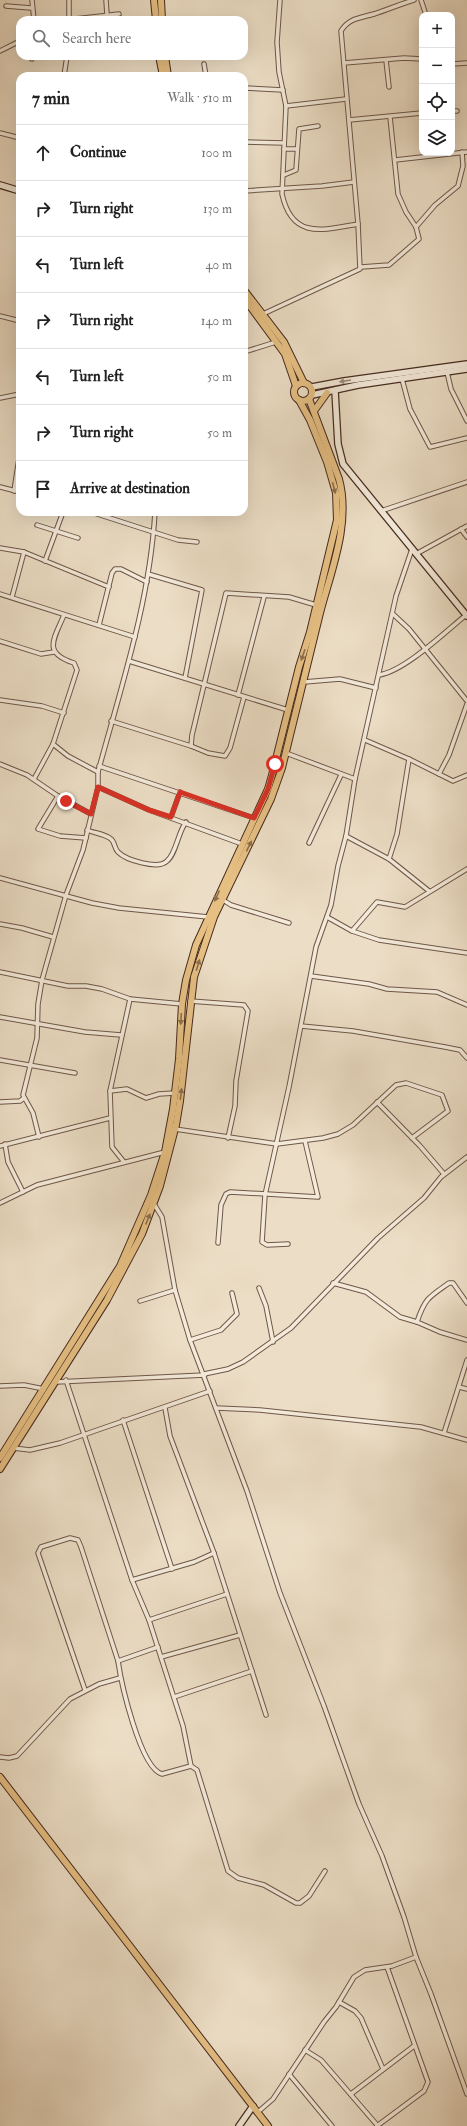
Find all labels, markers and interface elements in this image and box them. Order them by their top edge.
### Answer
map controls [419,12,455,156]
button: + [419,12,455,48]
search box [16,16,248,60]
icon: search [30,27,52,49]
text: Search here [62,29,131,48]
button: − [419,48,455,84]
button: locate [419,84,455,120]
text: 7 min [32,88,70,109]
text: Walk · 510 m [167,90,232,106]
button: layers [419,120,455,156]
icon: ahead [32,142,54,164]
text: Continue [70,143,126,162]
text: 100 m [201,145,232,161]
icon: right [32,198,54,220]
text: Turn right [70,199,133,218]
text: 130 m [203,201,232,217]
icon: left [32,254,54,276]
text: Turn left [70,255,124,274]
text: 40 m [206,257,232,273]
icon: right [32,310,54,332]
text: Turn right [70,311,133,330]
text: 140 m [201,313,232,329]
icon: left [32,366,54,388]
text: Turn left [70,367,124,386]
text: 50 m [207,369,232,385]
one-way arrow [339,378,351,384]
icon: right [32,422,54,444]
text: Turn right [70,423,133,442]
text: 50 m [207,425,232,441]
icon: arrive [32,478,54,500]
text: Arrive at destination [70,479,190,498]
one-way arrow [331,482,337,494]
one-way arrow [299,650,305,662]
route start [266,755,284,773]
route end [57,792,75,810]
one-way arrow [246,840,252,851]
one-way arrow [214,890,220,902]
one-way arrow [195,959,201,971]
one-way arrow [178,1013,184,1026]
one-way arrow [178,1088,184,1100]
one-way arrow [145,1214,151,1225]

